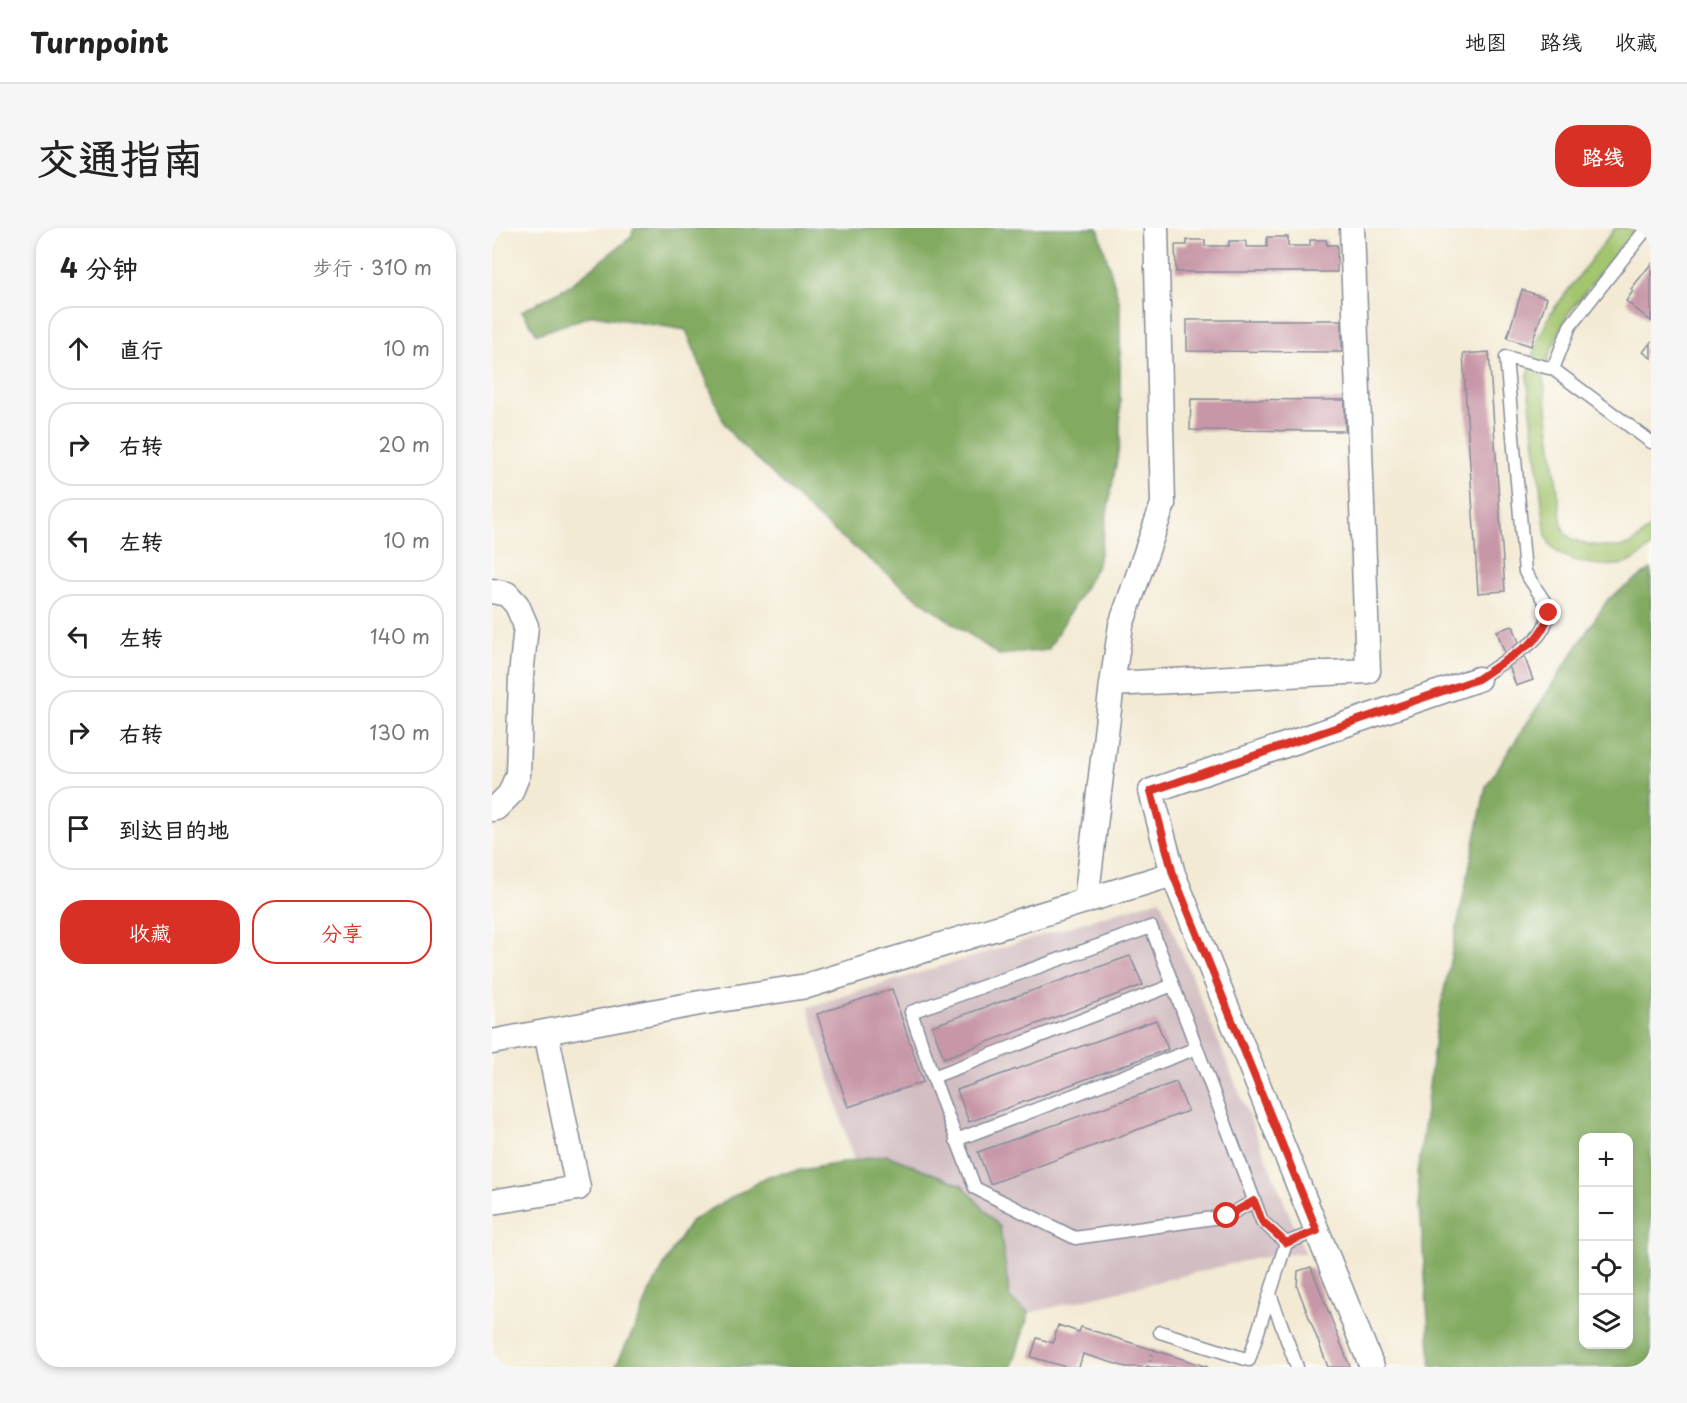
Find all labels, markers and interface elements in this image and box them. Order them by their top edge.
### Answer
text: Turnpoint [30,20,169,63]
text: 地图 [1465,25,1507,57]
text: 路线 [1540,25,1582,57]
text: 收藏 [1615,25,1657,57]
text: 交通指南 [36,125,204,188]
button: 路线 [1555,125,1651,187]
text: 4 分钟 [60,248,138,287]
text: 步行 · 310 m [313,252,432,282]
icon: ahead [62,332,95,365]
text: 直行 [119,332,163,365]
text: 10 m [383,333,430,363]
icon: right [62,428,95,461]
text: 右转 [119,428,163,461]
text: 20 m [378,429,430,459]
icon: left [62,524,95,557]
text: 左转 [119,524,163,557]
text: 10 m [383,525,430,555]
route end [1535,599,1561,625]
icon: left [62,620,95,653]
text: 左转 [119,620,163,653]
text: 140 m [370,621,430,651]
icon: right [62,716,95,749]
text: 右转 [119,716,163,749]
text: 130 m [370,717,430,747]
icon: arrive [62,812,95,845]
text: 到达目的地 [119,812,229,845]
button: 收藏 [60,900,240,964]
button: 分享 [252,900,432,964]
map controls [1579,1133,1633,1349]
button: + [1579,1133,1633,1187]
button: − [1579,1187,1633,1241]
route start [1213,1202,1239,1228]
button: locate [1579,1241,1633,1295]
button: layers [1579,1295,1633,1349]

